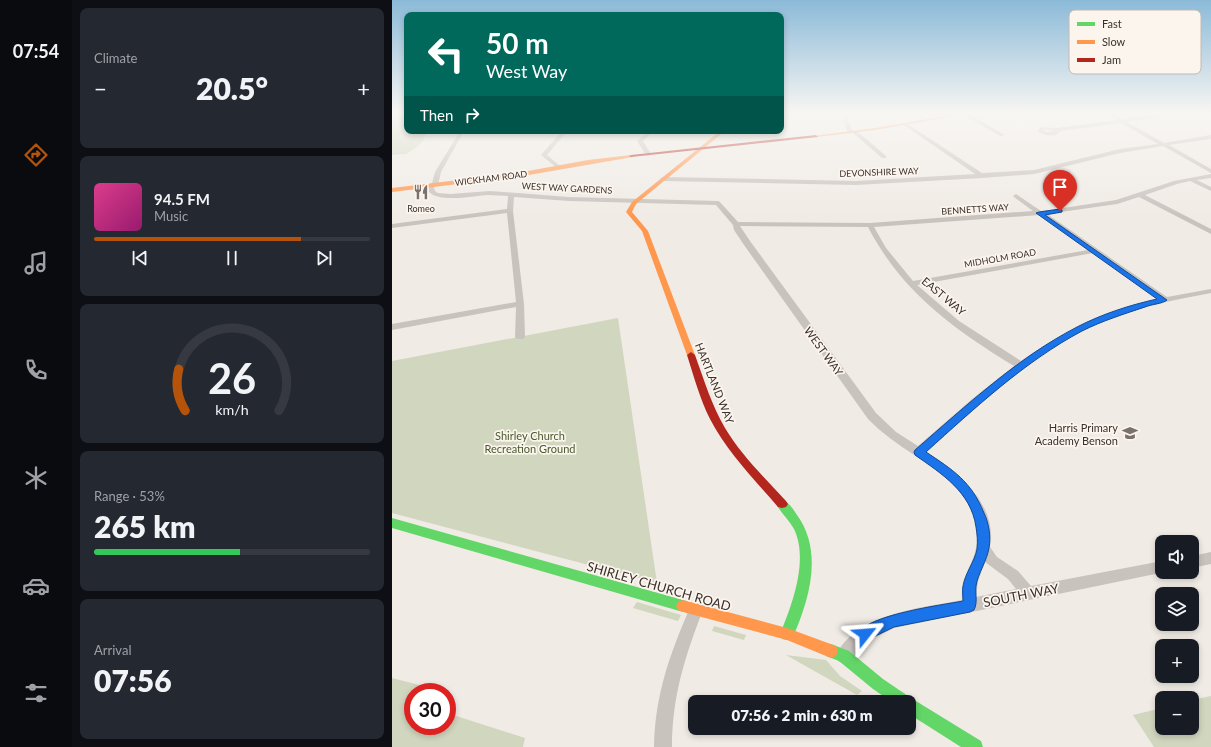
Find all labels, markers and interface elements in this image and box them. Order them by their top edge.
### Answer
legend [1069,10,1201,74]
text: Fast [1102,17,1122,30]
text: 50 m [486,26,549,60]
icon: left [420,28,472,80]
text: Slow [1102,35,1126,48]
text: 07:54 [13,40,59,62]
text: Climate [94,50,137,66]
text: Jam [1102,53,1121,66]
text: West Way [486,60,567,82]
text: 20.5° [196,70,268,106]
text: − [94,75,107,102]
text: + [357,75,370,102]
icon: right [461,104,483,126]
text: Then [420,106,453,124]
icon: directions [22,141,50,169]
street label: DEVONSHIRE WAY [839,165,919,179]
street label: WICKHAM ROAD [454,168,528,188]
pin [1043,170,1077,211]
icon: arrive [1049,176,1071,198]
street label: WEST WAY GARDENS [521,180,613,196]
restaurant icon: Romeo [412,183,430,201]
text: 94.5 FM [154,190,210,208]
street label: BENNETTS WAY [941,201,1009,217]
place label: Romeo [407,203,435,214]
text: Music [154,208,188,224]
street label: MIDHOLM ROAD [963,246,1037,270]
icon: previous [129,247,151,269]
icon: pause [221,247,243,269]
icon: next [313,247,335,269]
icon: music [22,249,50,277]
street label: EAST WAY [919,274,969,318]
street label: WEST WAY [802,324,846,378]
street label: HARTLAND WAY [693,341,737,425]
text: 26 [208,353,256,403]
icon: phone [22,356,50,384]
text: km/h [215,401,249,418]
place label: Harris Primary Academy Benson [1035,421,1118,447]
school or university icon: Harris Primary Academy Benson [1121,424,1139,442]
park label: Shirley Church Recreation Ground [485,429,575,455]
icon: climate [22,464,50,492]
text: Range · 53% [94,488,165,504]
text: 265 km [94,508,195,544]
map controls [1155,535,1199,735]
button: sound [1155,535,1199,579]
street label: SHIRLEY CHURCH ROAD [585,558,733,614]
icon: car [22,572,50,600]
street label: SOUTH WAY [982,580,1061,610]
button: layers [1155,587,1199,631]
position arrow [844,613,886,655]
button: + [1155,639,1199,683]
text: Arrival [94,642,131,658]
text: 07:56 [94,662,172,698]
icon: filters [22,679,50,707]
speed limit sign: 30 [404,683,456,735]
button: − [1155,691,1199,735]
text: 07:56 · 2 min · 630 m [731,706,873,724]

